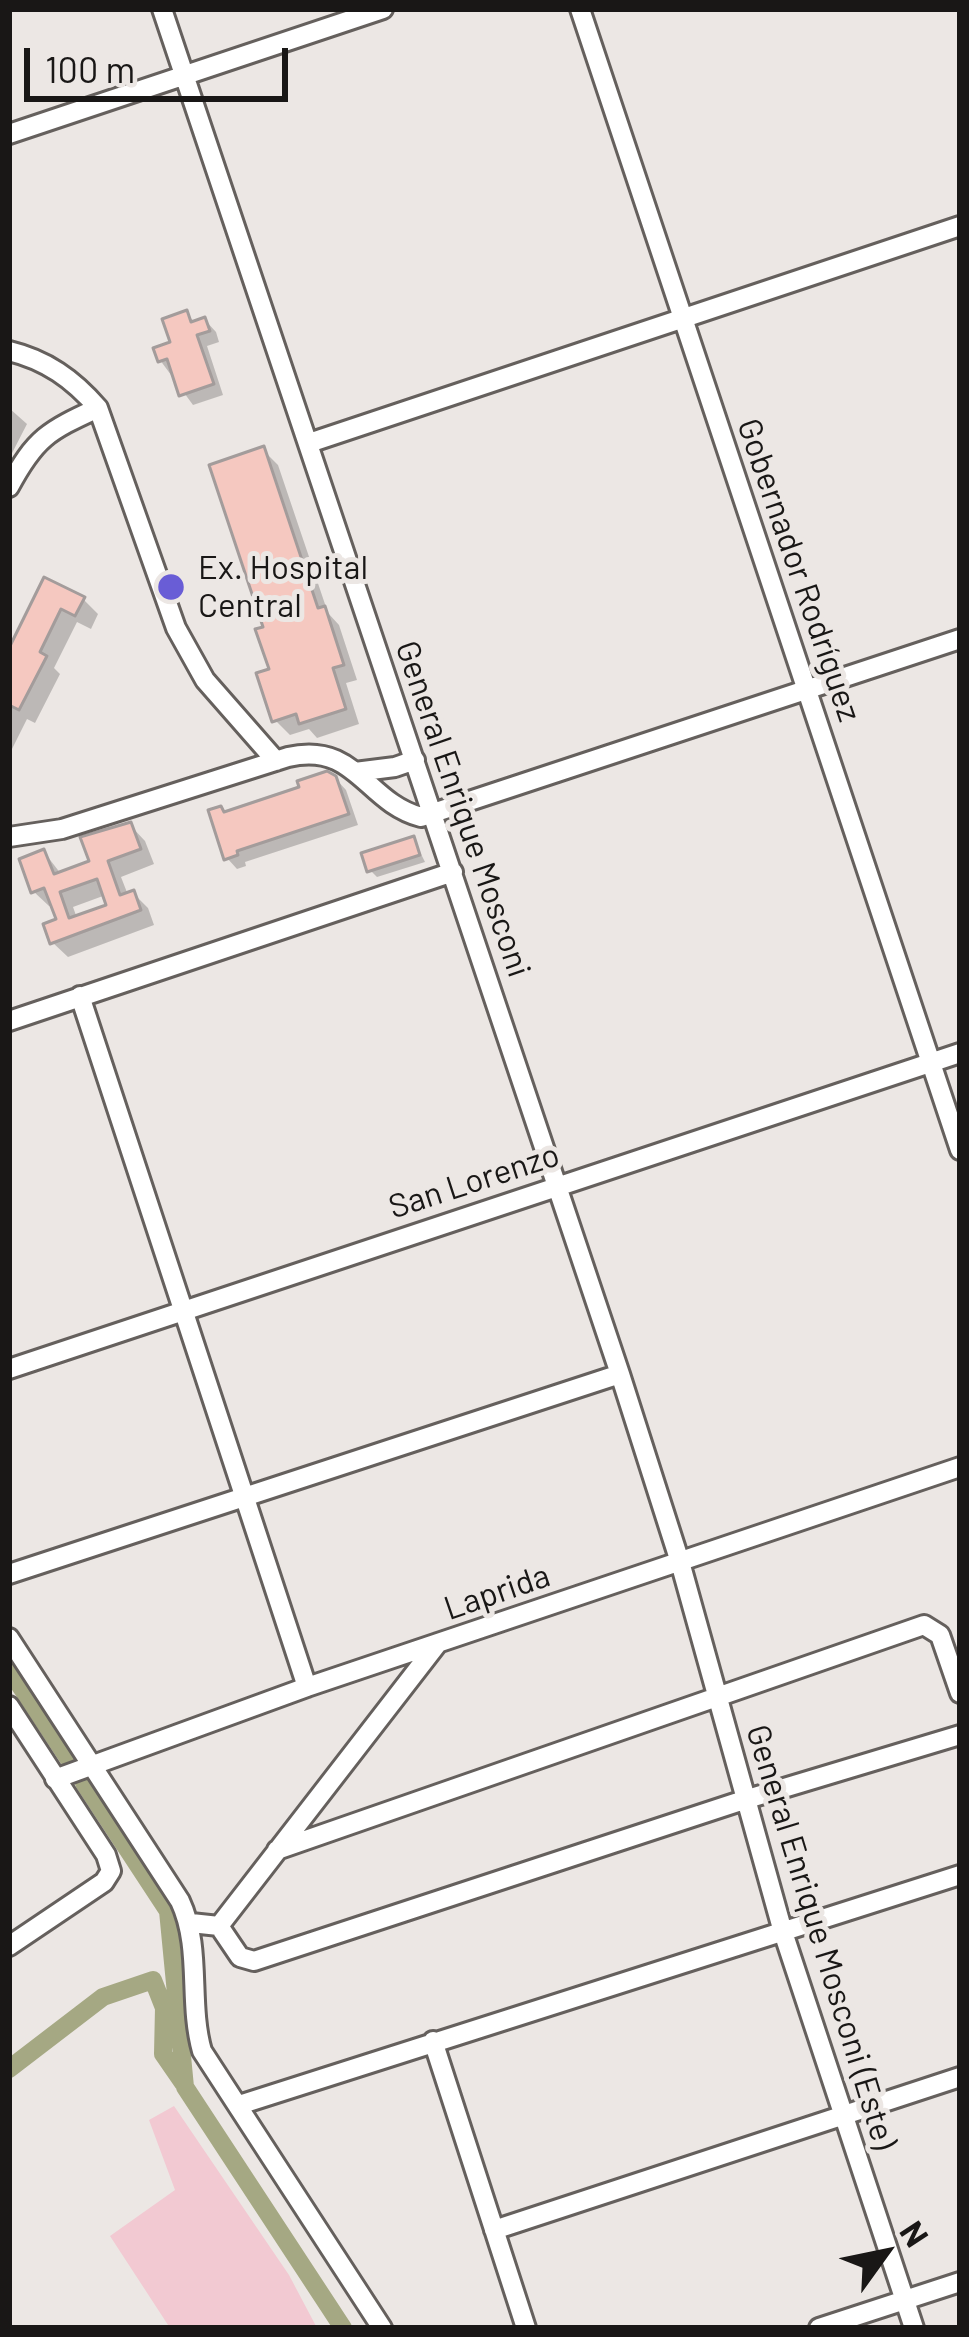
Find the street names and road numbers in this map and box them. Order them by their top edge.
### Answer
street label: Gobernador Rodríguez [729,413,869,727]
street label: General Enrique Mosconi [387,636,539,982]
street label: San Lorenzo [384,1135,564,1227]
street label: Laprida [439,1556,555,1628]
street label: General Enrique Mosconi (Este) [738,1720,904,2154]

